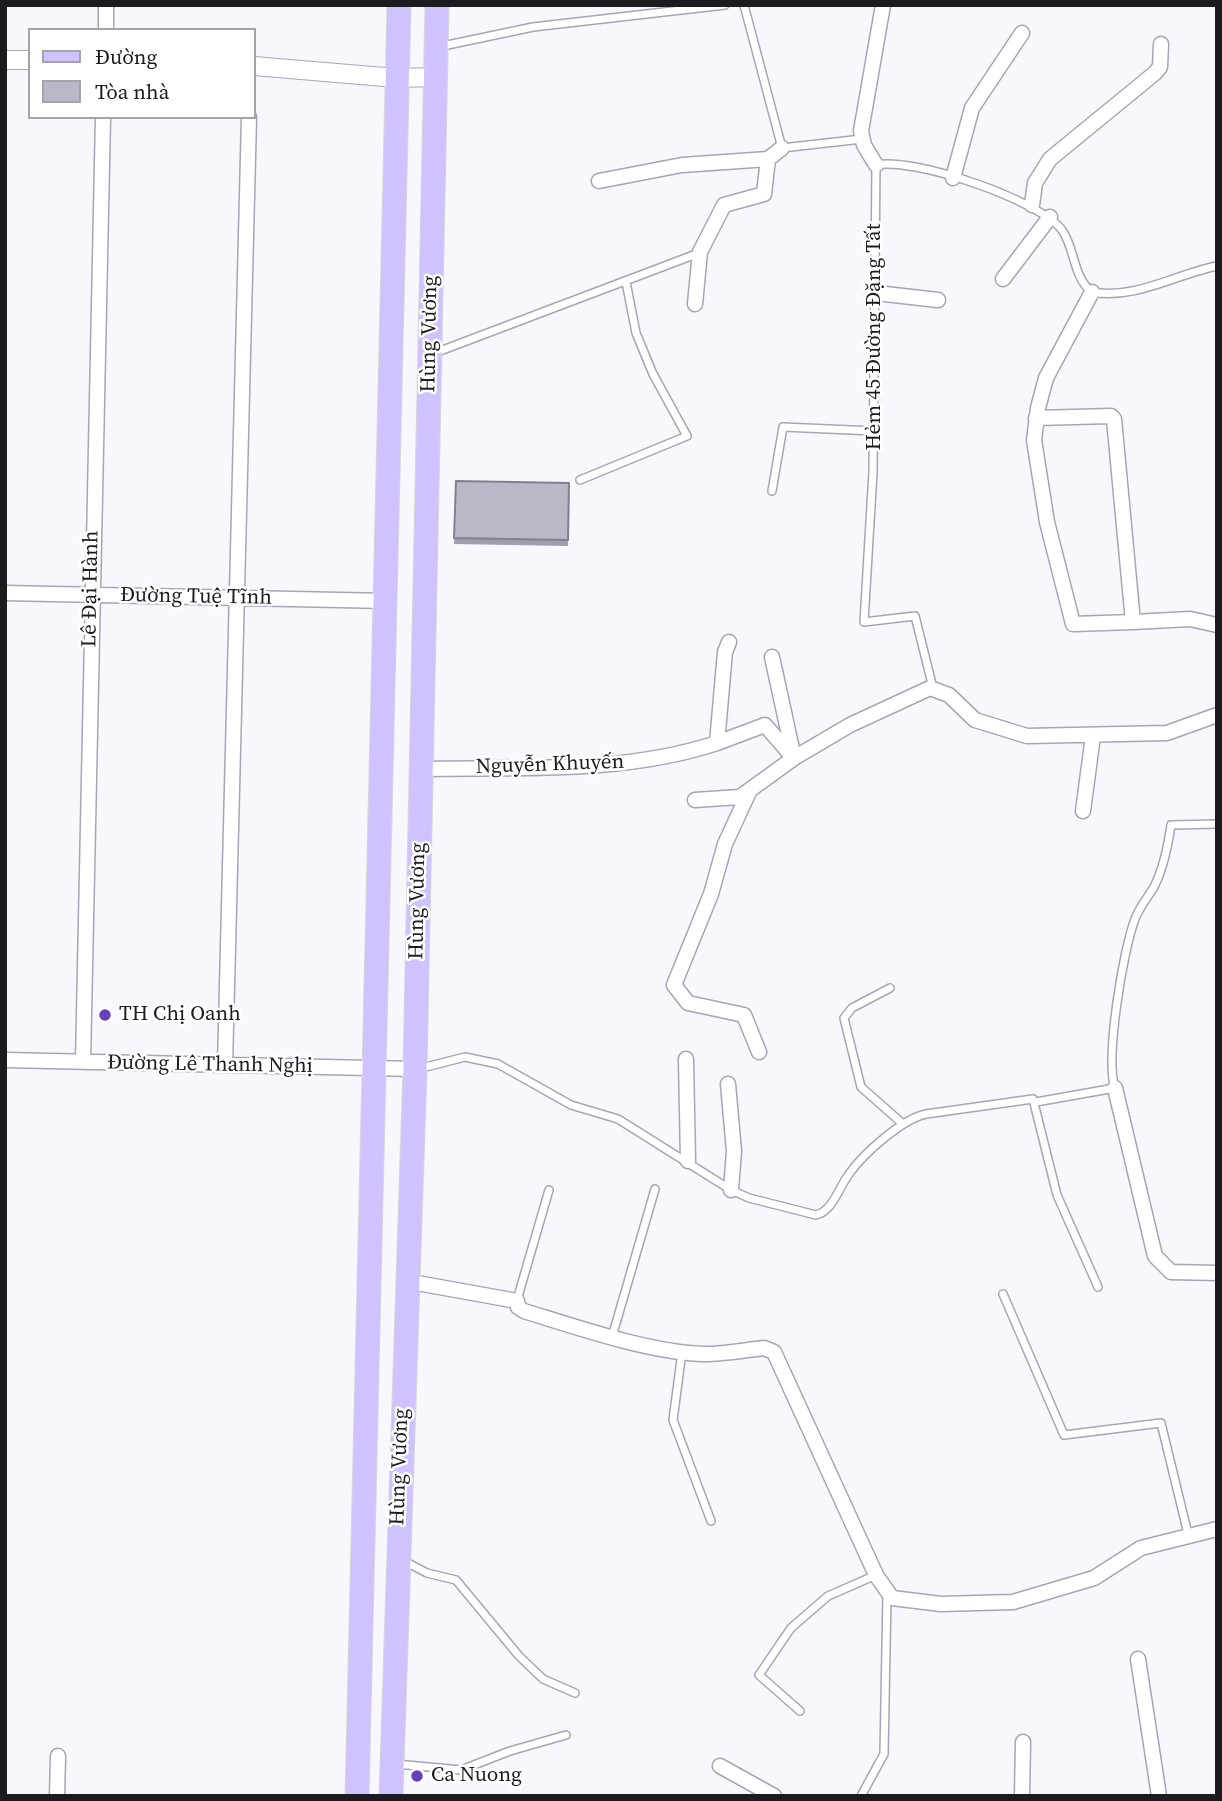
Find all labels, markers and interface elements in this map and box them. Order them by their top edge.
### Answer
legend [28,28,256,119]
text: Đường [95,42,157,71]
text: Tòa nhà [95,77,169,106]
street label: Hẻm 45 Đường Đặng Tất [862,223,888,451]
street label: Hùng Vương [416,275,444,393]
street label: Lê Đại Hành [77,530,105,648]
street label: Đường Tuệ Tĩnh [120,583,272,611]
street label: Nguyễn Khuyến [475,750,625,780]
street label: Hùng Vương [404,842,432,960]
place label: TH Chị Oanh [119,1002,241,1028]
marker: TH Chị Oanh [97,1007,113,1023]
street label: Đường Lê Thanh Nghị [107,1051,313,1079]
street label: Hùng Vương [385,1408,415,1526]
place label: Ca Nuong [431,1763,522,1789]
marker: Ca Nuong [409,1768,425,1784]

